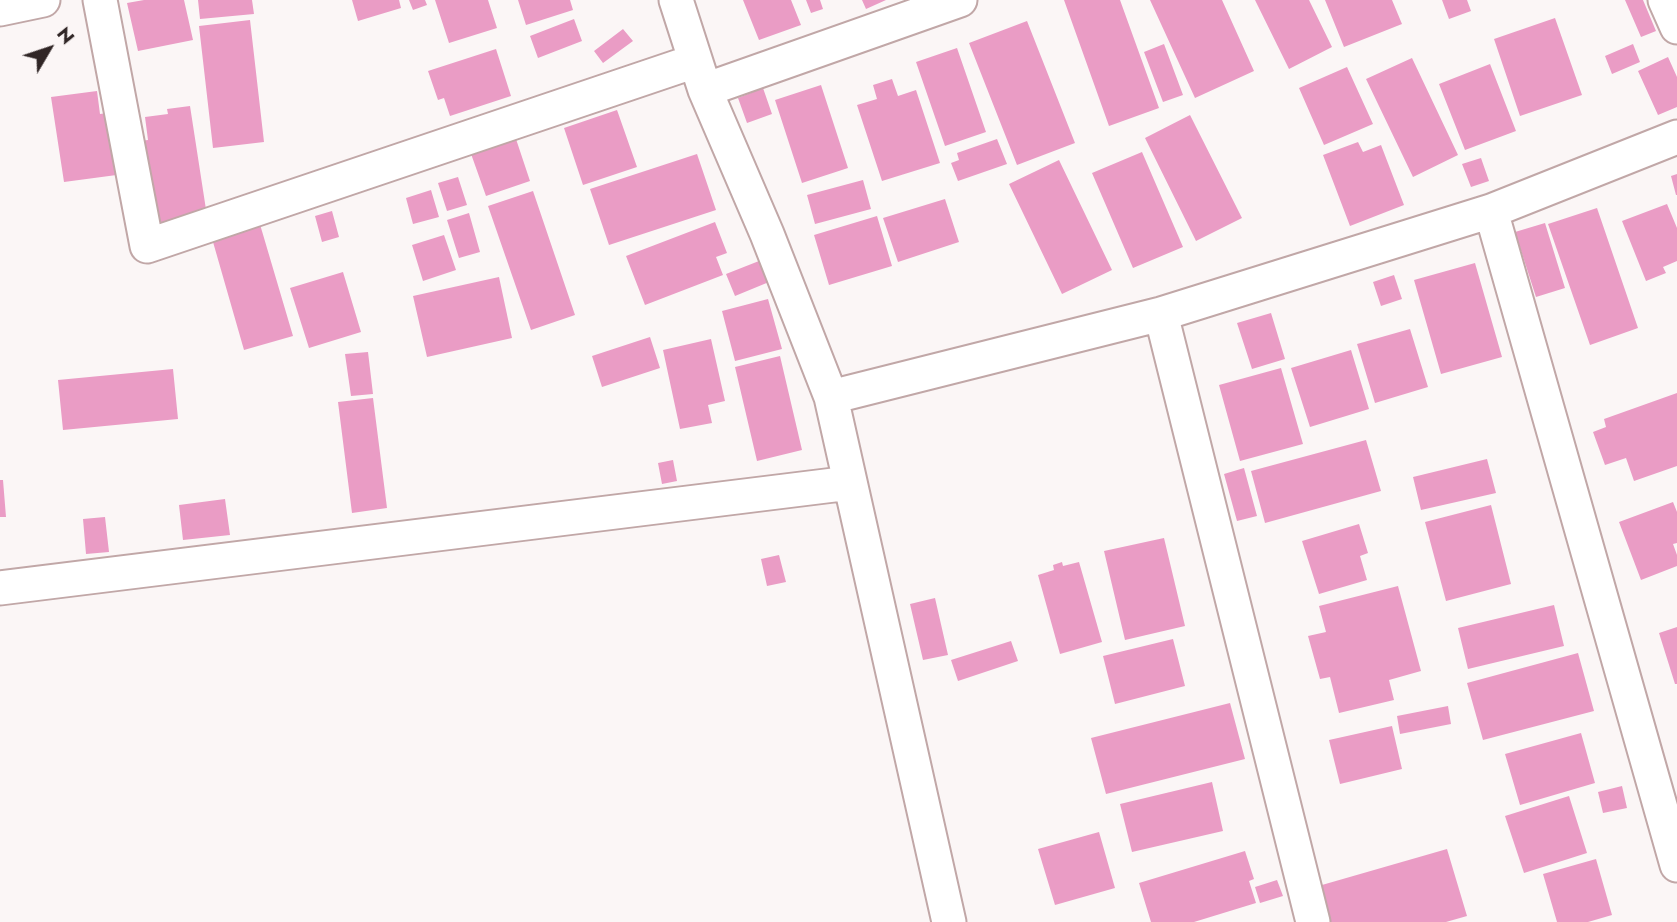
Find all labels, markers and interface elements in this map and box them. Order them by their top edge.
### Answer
north arrow [14,14,84,84]
text: N [50,21,81,50]

